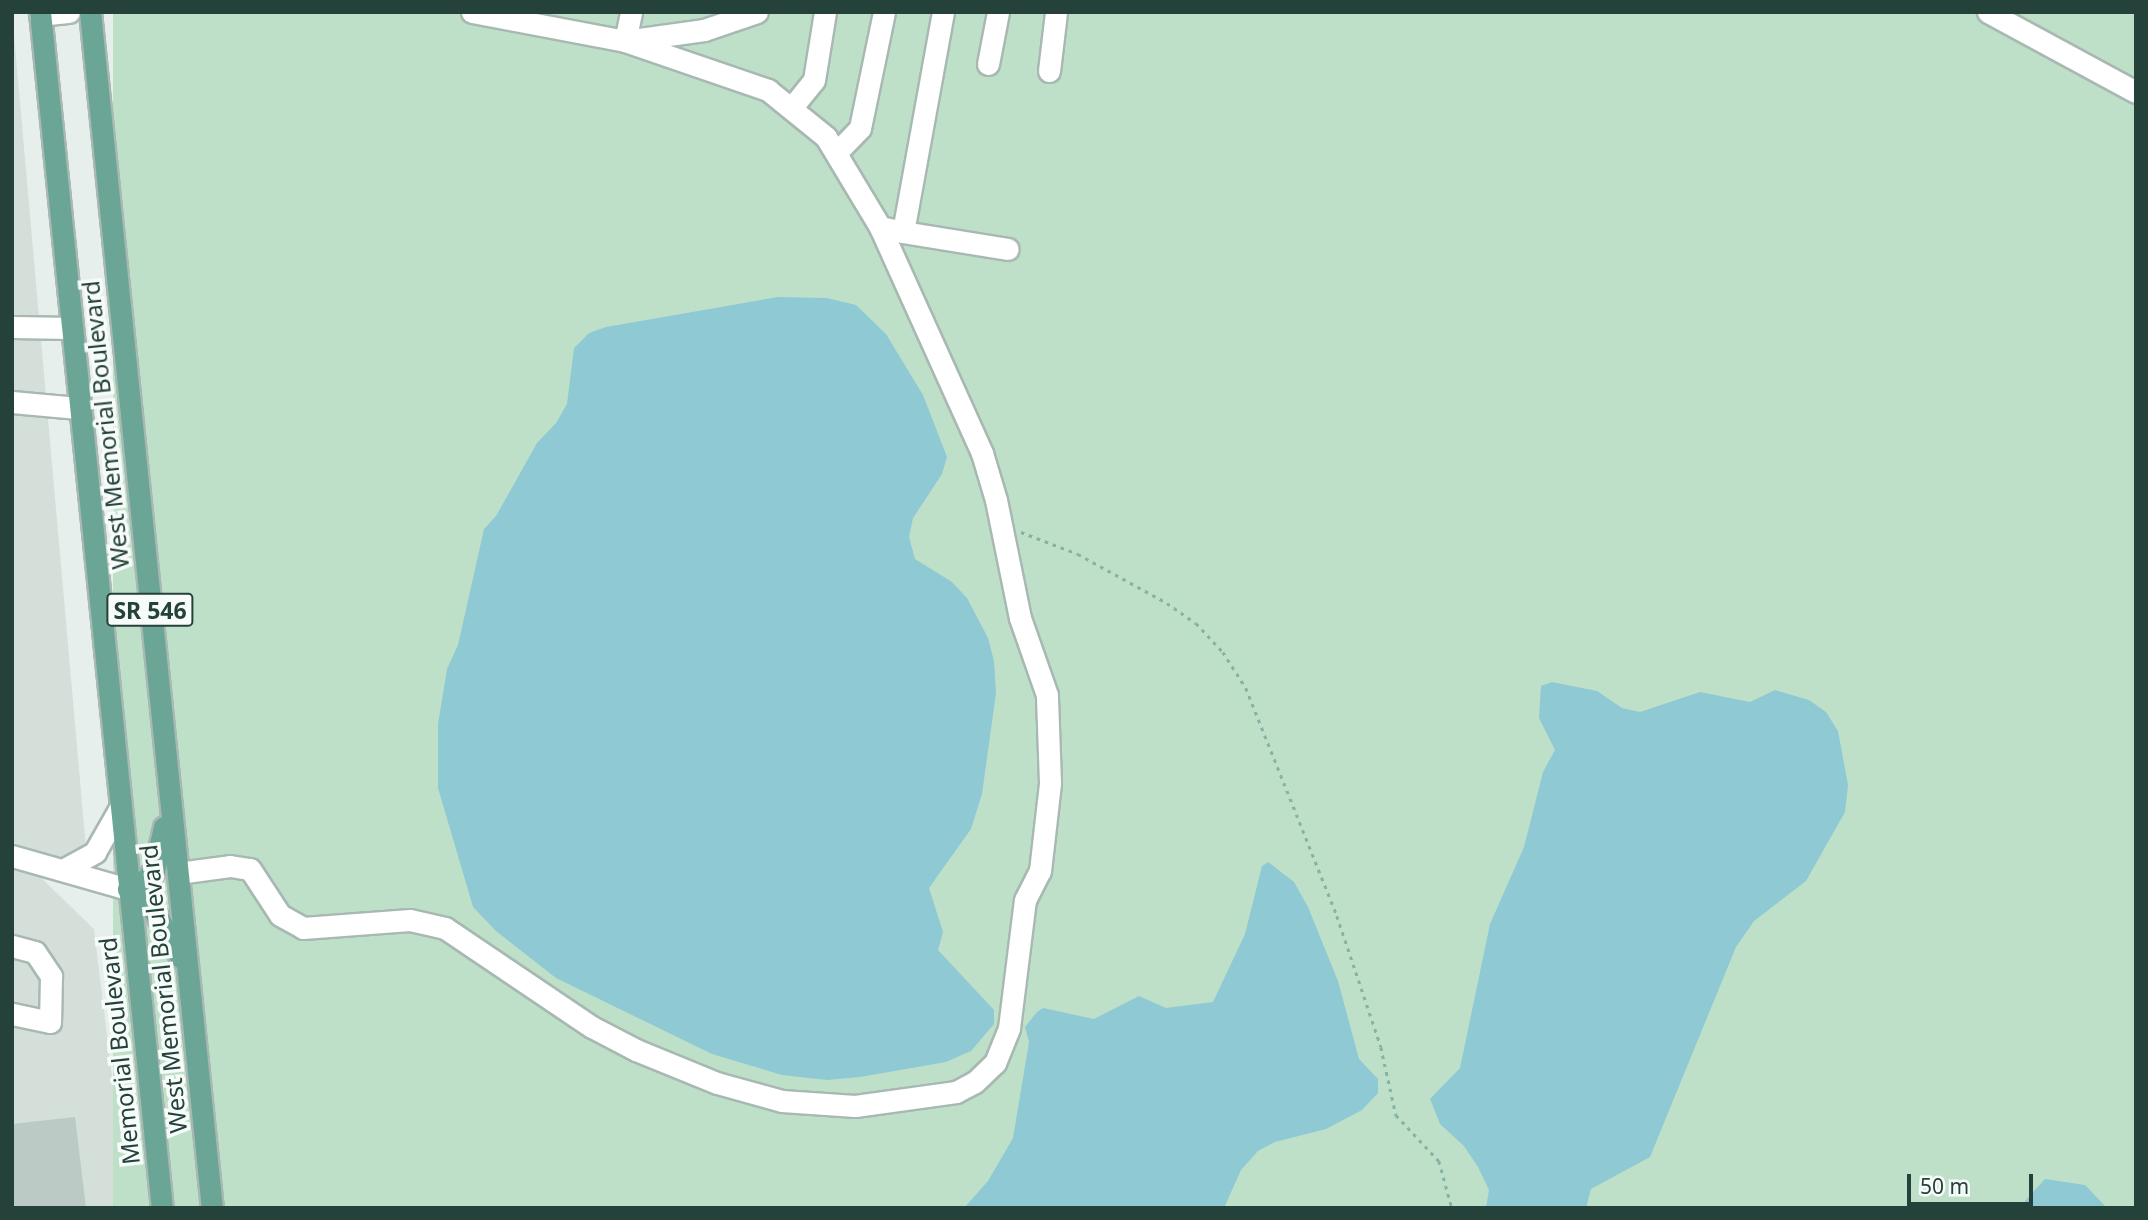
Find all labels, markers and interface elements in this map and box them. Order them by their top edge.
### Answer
street label: West Memorial Boulevard [76,279,134,571]
road number: SR 546 [106,590,194,630]
street label: West Memorial Boulevard [134,843,192,1135]
street label: Memorial Boulevard [93,936,145,1166]
scale bar [1910,1160,2036,1204]
text: 50 m [1920,1172,1969,1200]

